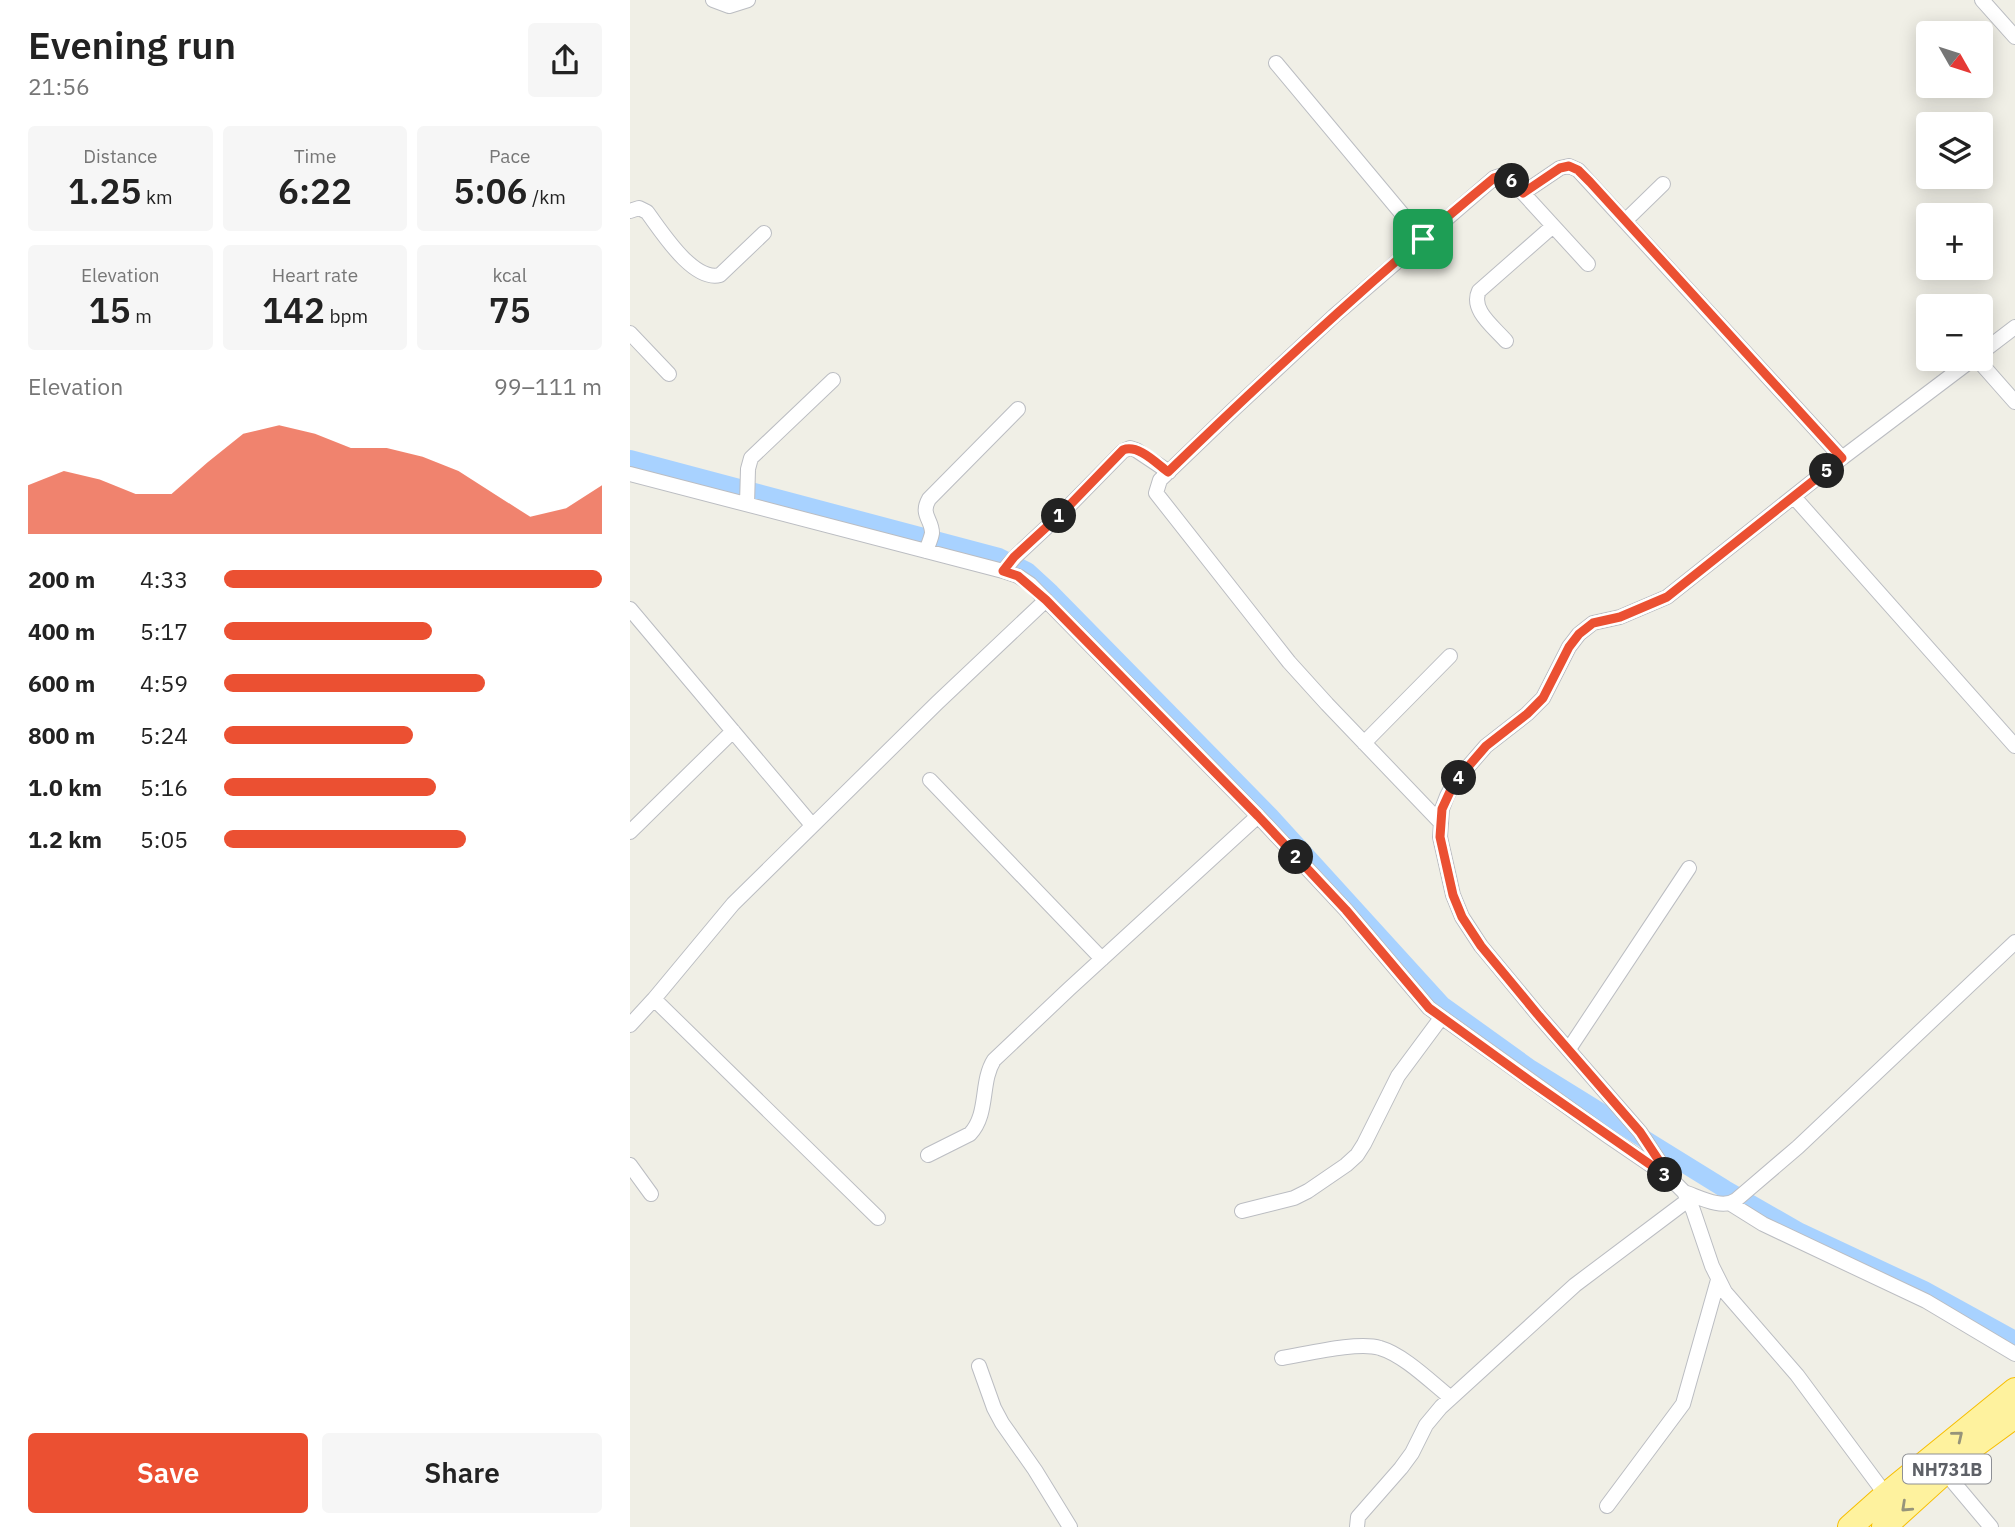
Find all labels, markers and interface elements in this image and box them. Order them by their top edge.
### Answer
text: Evening run [28,20,236,69]
north arrow [1916,21,1993,98]
map controls [1916,21,1993,371]
button: share [528,23,602,97]
text: 21:56 [28,71,90,101]
button: layers [1916,112,1993,189]
text: Distance [83,144,157,168]
text: Time [294,144,336,168]
text: Pace [489,144,530,168]
pin: 6 [1494,164,1530,198]
text: 1.25 [68,168,142,214]
text: 6:22 [278,168,352,214]
text: 5:06 [453,168,528,214]
text: 6 [1506,168,1517,192]
text: km [142,185,173,209]
text: /km [528,185,566,209]
button: + [1916,203,1993,280]
pin [1393,209,1453,269]
icon: arrive [1404,220,1442,258]
text: Elevation [81,263,160,287]
text: Heart rate [272,263,358,287]
text: kcal [492,263,527,287]
text: 15 [89,287,131,333]
text: 142 [262,287,325,333]
text: 75 [489,287,531,333]
button: − [1916,294,1993,371]
text: m [131,304,152,328]
text: bpm [325,304,368,328]
text: Elevation [28,371,123,401]
text: 99–111 m [494,371,602,401]
pin: 5 [1810,454,1844,489]
text: 5 [1821,458,1832,482]
pin: 1 [1042,498,1076,534]
text: 1 [1053,503,1064,527]
text: 200 m [28,564,95,594]
text: 4:33 [140,564,188,594]
text: 400 m [28,616,95,646]
text: 5:17 [140,616,188,646]
text: 600 m [28,668,95,698]
text: 4:59 [140,668,188,698]
text: 800 m [28,720,95,750]
text: 5:24 [140,720,188,750]
pin: 4 [1442,760,1476,796]
text: 4 [1453,765,1464,789]
text: 1.0 km [28,772,102,802]
text: 5:16 [140,772,188,802]
text: 1.2 km [28,824,102,854]
text: 5:05 [140,824,188,854]
pin: 2 [1278,840,1314,874]
text: 2 [1290,844,1301,868]
pin: 3 [1648,1158,1682,1192]
text: 3 [1659,1162,1670,1186]
one-way arrow [1949,1432,1962,1444]
button: Save [28,1433,308,1513]
button: Share [322,1433,602,1513]
road number: NH731B [1903,1454,1991,1484]
one-way arrow [1901,1498,1914,1511]

